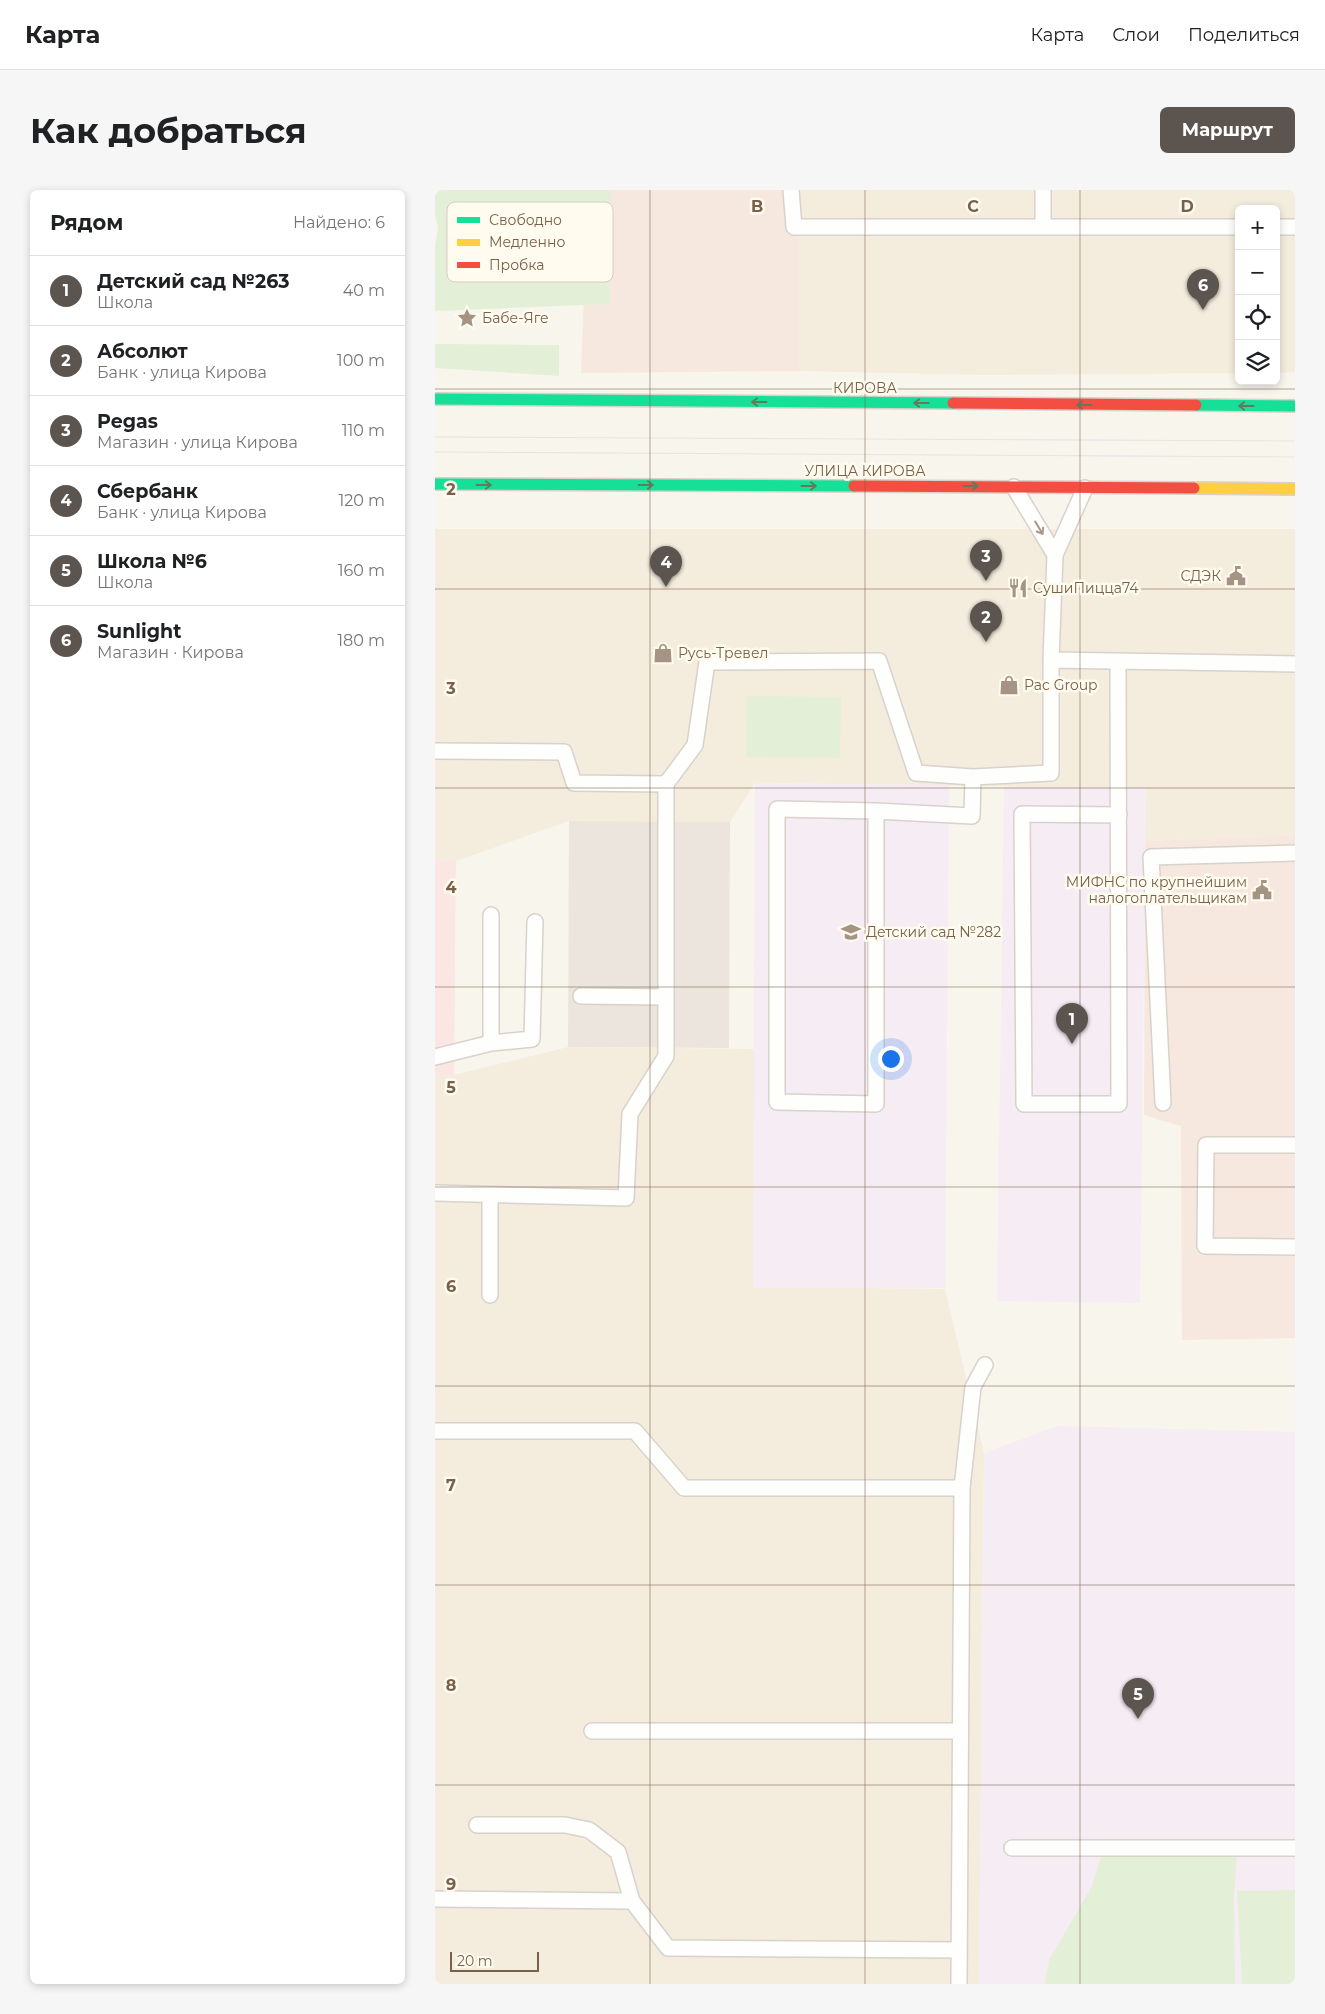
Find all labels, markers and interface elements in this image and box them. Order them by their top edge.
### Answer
text: Карта [25,20,100,49]
text: Карта [1030,24,1084,46]
text: Слои [1112,24,1160,46]
text: Поделиться [1188,24,1300,46]
button: Маршрут [1160,107,1295,153]
text: Как добраться [30,109,307,152]
text: B [751,197,763,216]
text: C [967,197,979,216]
text: D [1180,197,1194,216]
legend [447,202,613,282]
map controls [1235,205,1280,385]
button: + [1235,205,1280,250]
text: Рядом [50,210,123,235]
text: Свободно [489,211,562,229]
text: Найдено: 6 [293,213,385,232]
text: Медленно [489,233,565,251]
button: − [1235,250,1280,295]
text: Пробка [489,256,544,274]
pin: 6 [1187,269,1219,310]
text: Детский сад №263 [97,270,290,293]
text: 1 [63,281,69,300]
text: 40 m [343,281,385,300]
text: Школа [97,293,153,312]
button: locate [1235,295,1280,340]
place icon: Бабе-Яге [456,307,478,329]
place label: Бабе-Яге [482,309,549,327]
text: Абсолют [97,340,188,363]
button: layers [1235,340,1280,385]
text: 2 [61,351,71,370]
text: 100 m [337,351,385,370]
text: Банк · улица Кирова [97,363,267,382]
street label: КИРОВА [833,379,897,397]
one-way arrow [751,397,768,407]
one-way arrow [914,398,930,408]
one-way arrow [1076,400,1092,409]
one-way arrow [1239,401,1255,411]
text: Pegas [97,410,158,433]
text: 3 [61,421,71,440]
text: 110 m [342,421,385,440]
text: Магазин · улица Кирова [97,433,298,452]
street label: УЛИЦА КИРОВА [804,462,926,480]
text: Сбербанк [97,480,198,503]
text: 2 [446,480,456,499]
one-way arrow [475,480,491,489]
one-way arrow [638,480,654,490]
one-way arrow [800,481,816,491]
one-way arrow [962,481,979,491]
text: 4 [60,491,72,510]
text: 120 m [338,491,385,510]
text: Банк · улица Кирова [97,503,267,522]
one-way arrow [1034,521,1044,535]
pin: 3 [970,540,1002,581]
pin: 4 [650,546,682,587]
text: Школа №6 [97,550,207,573]
text: 5 [61,561,71,580]
text: 160 m [338,561,385,580]
public building icon: СДЭК [1225,565,1247,587]
place label: СДЭК [1180,567,1221,585]
text: Школа [97,573,153,592]
restaurant icon: СушиПицца74 [1007,577,1029,599]
place label: СушиПицца74 [1033,579,1139,597]
pin: 2 [970,601,1002,642]
text: Sunlight [97,620,181,643]
text: 6 [61,631,71,650]
text: 180 m [337,631,385,650]
shop icon: Русь-Тревел [652,642,674,664]
text: Магазин · Кирова [97,643,244,662]
place label: Русь-Тревел [678,644,768,662]
shop icon: Pac Group [998,674,1020,696]
place label: Pac Group [1024,676,1098,694]
text: 3 [445,679,456,698]
place label: МИФНС по крупнейшим налогоплательщикам [1066,873,1247,907]
text: 4 [445,878,457,897]
public building icon: МИФНС по крупнейшим налогоплательщикам [1251,879,1273,901]
school or university icon: Детский сад №282 [840,921,862,943]
place label: Детский сад №282 [866,923,1001,941]
pin: 1 [1056,1003,1088,1044]
your location [878,1046,904,1072]
text: 5 [446,1078,456,1097]
text: 6 [446,1277,456,1296]
text: 7 [446,1476,456,1495]
text: 8 [446,1676,456,1695]
pin: 5 [1122,1678,1154,1719]
text: 9 [446,1875,456,1894]
scale bar [450,1949,539,1972]
text: 20 m [457,1952,493,1970]

